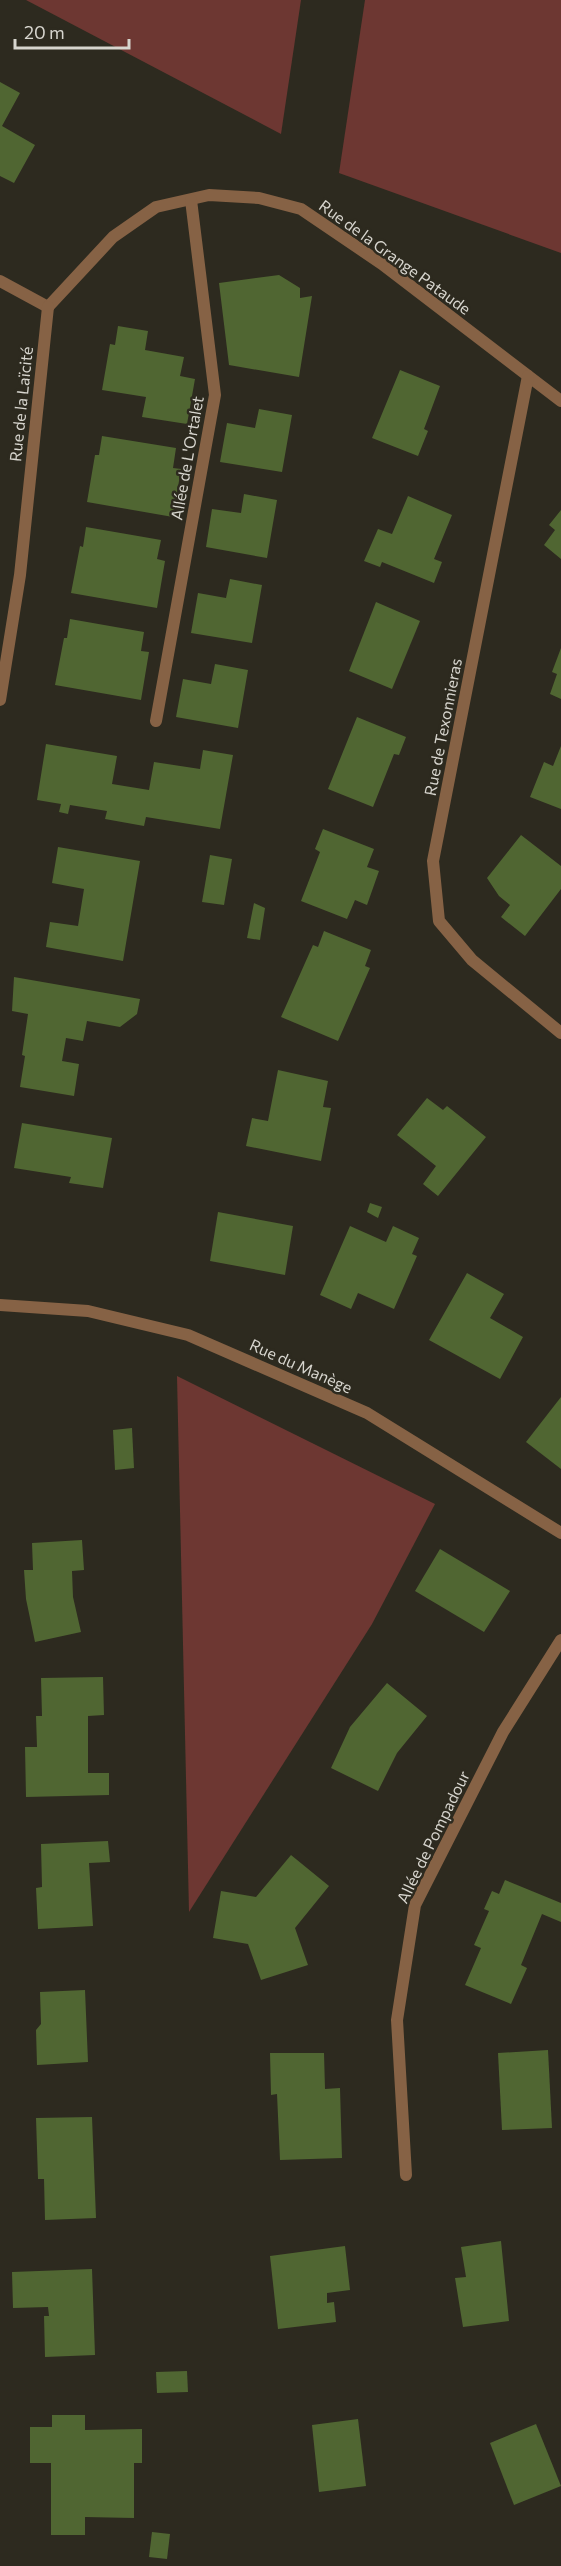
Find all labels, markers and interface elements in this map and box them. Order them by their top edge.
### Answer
scale bar [15,12,129,50]
text: 20 m [24,21,65,43]
street label: Rue de la Grange Pataude [316,195,475,318]
street label: Rue de la Laïcité [5,345,36,463]
street label: Allée de L'Ortalet [166,394,207,521]
street label: Rue de Texonnieras [420,656,465,797]
street label: Rue du Manège [247,1334,355,1397]
street label: Allée de Pompadour [392,1767,473,1906]

